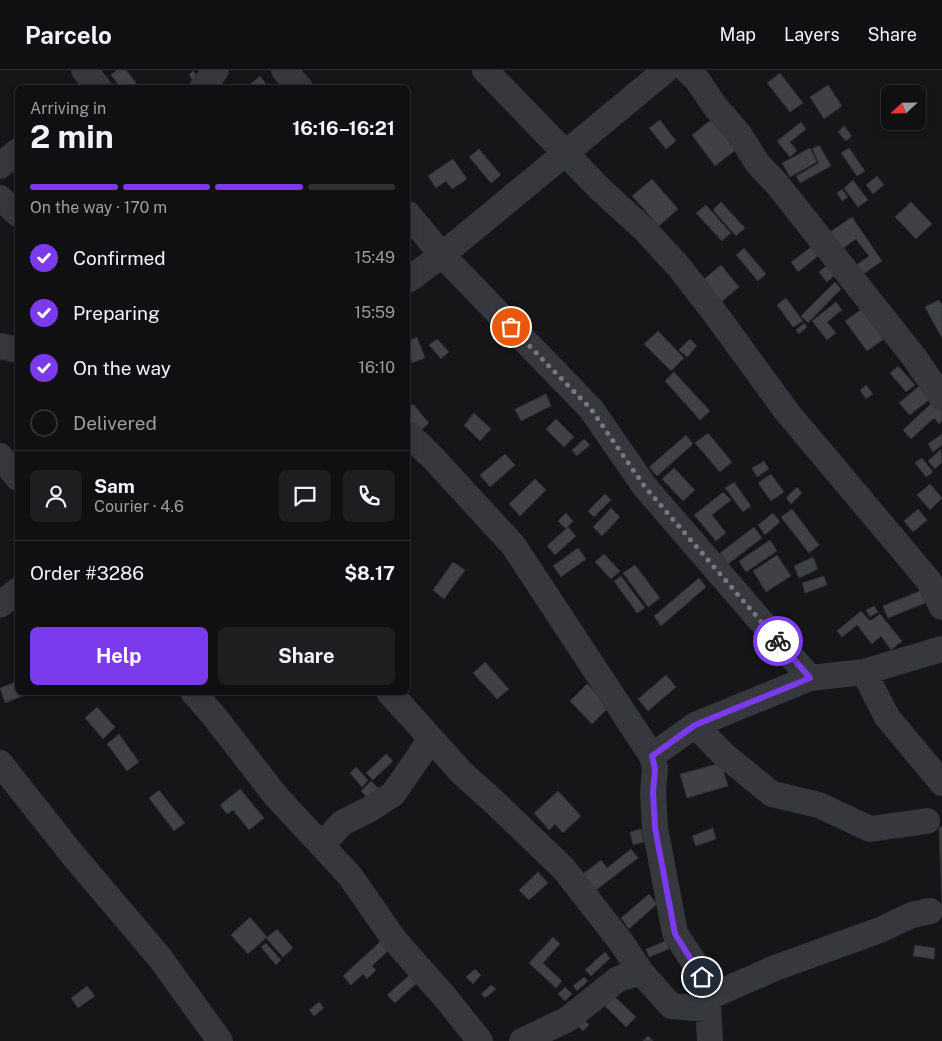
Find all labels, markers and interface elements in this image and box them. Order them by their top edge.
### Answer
text: Parcelo [25,21,112,49]
text: Map [720,24,756,45]
text: Layers [784,24,840,45]
text: Share [868,24,917,45]
north arrow [881,85,926,130]
map controls [881,85,926,130]
text: Arriving in [30,99,106,118]
text: 16:16–16:21 [292,117,395,139]
text: 2 min [30,118,114,155]
text: On the way · 170 m [30,198,167,217]
icon: check [30,244,58,272]
text: Confirmed [73,247,166,269]
text: 15:49 [355,248,395,267]
icon: check [30,299,58,327]
text: Preparing [73,302,160,324]
text: 15:59 [354,303,395,322]
pin [490,306,532,348]
icon: bag [497,313,525,341]
icon: check [30,354,58,382]
text: On the way [73,357,171,379]
text: 16:10 [359,358,395,377]
text: Delivered [73,412,157,434]
button: person [30,470,82,522]
button: chat [279,470,331,522]
button: phone [343,470,395,522]
text: Sam [94,475,135,497]
text: Courier · 4.6 [94,497,184,516]
text: Order #3286 [30,562,144,584]
text: $8.17 [344,562,395,584]
courier [753,616,803,666]
button: Help [30,627,208,685]
button: Share [218,627,395,685]
icon: bike [764,627,792,655]
pin [681,956,723,998]
icon: home [688,963,716,991]

